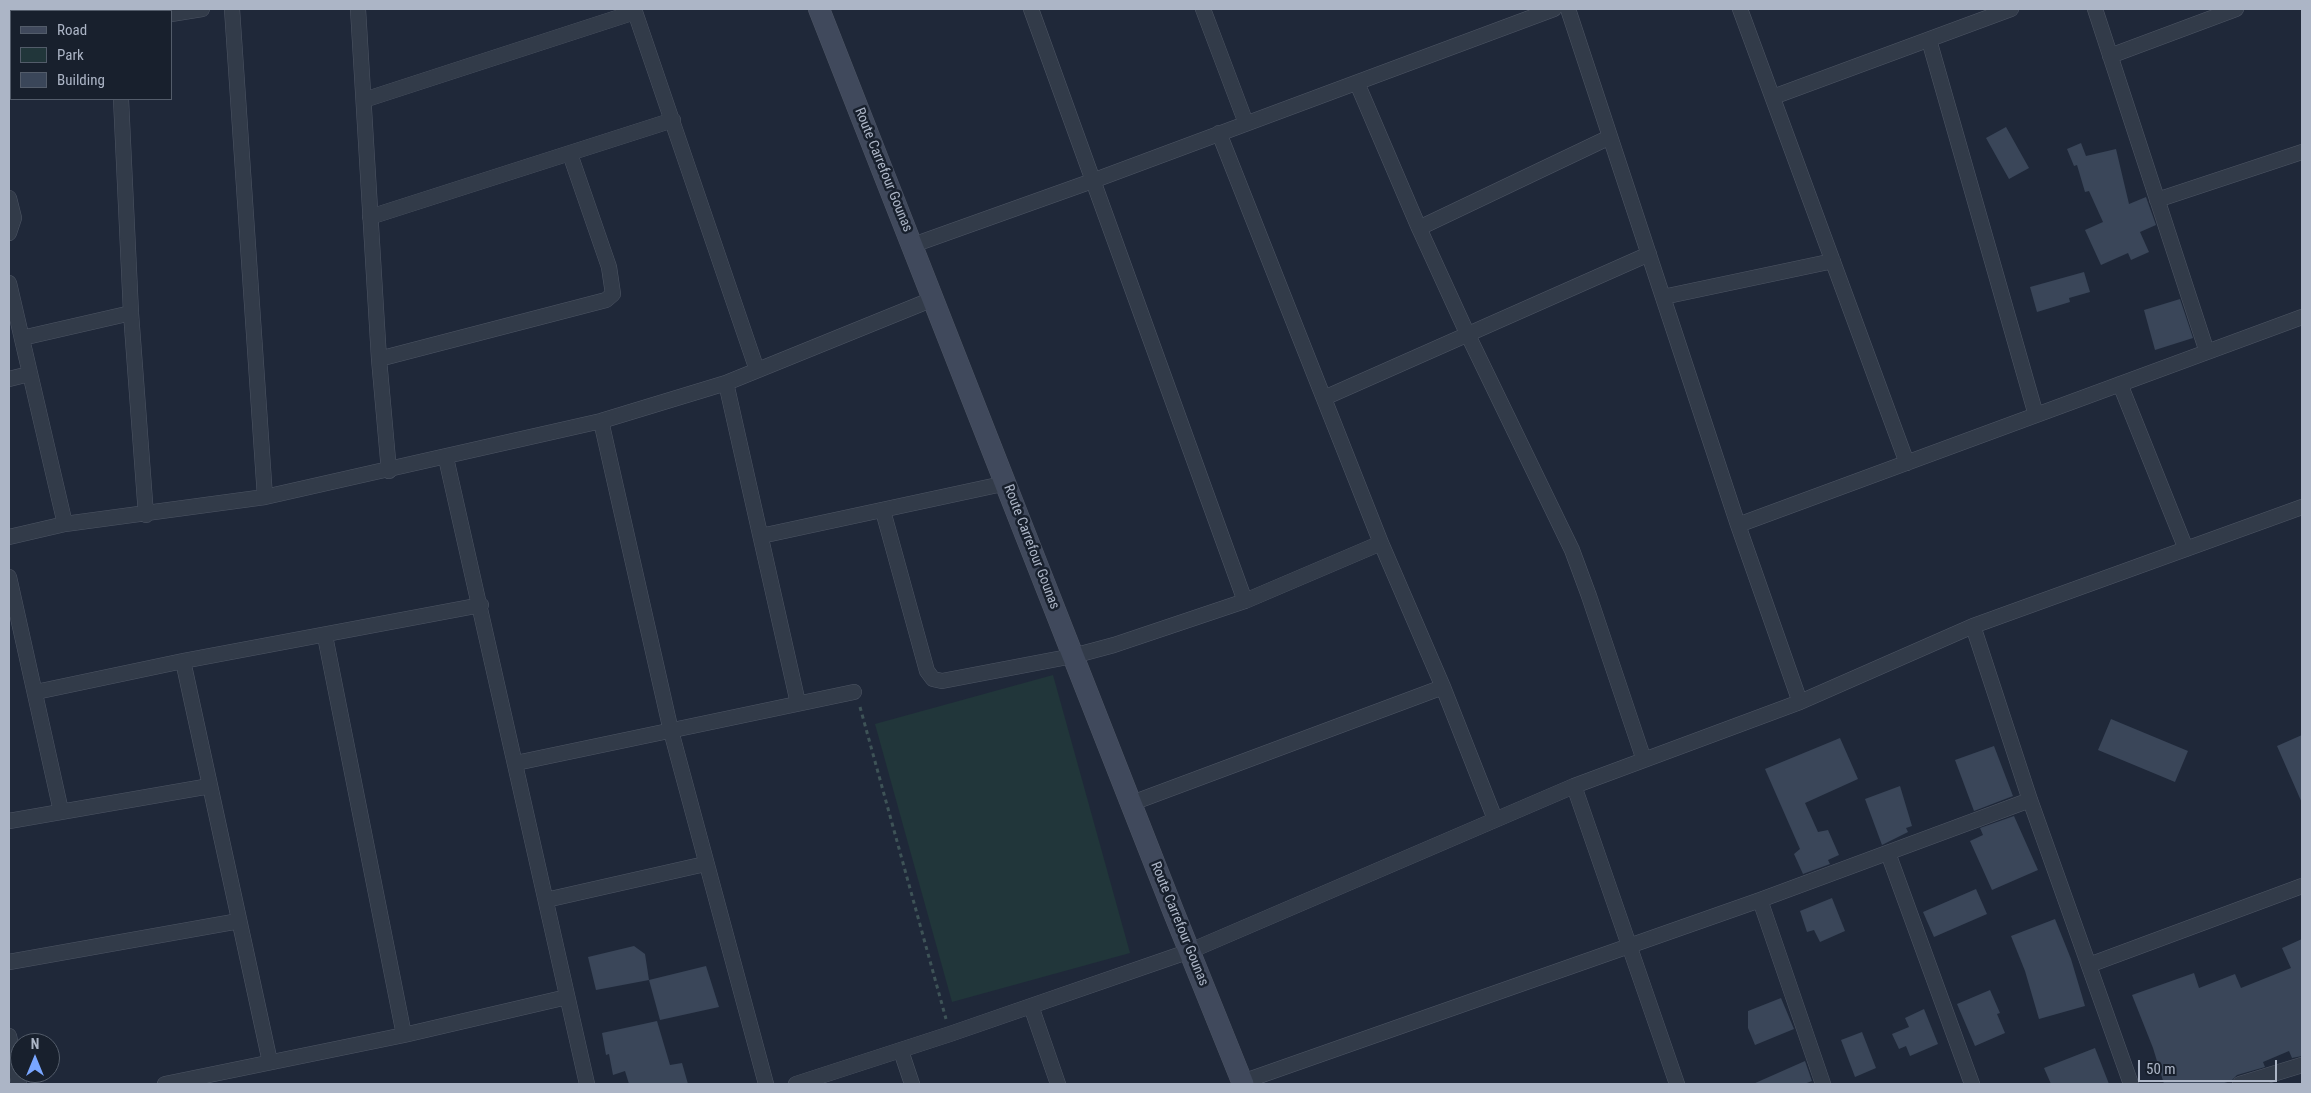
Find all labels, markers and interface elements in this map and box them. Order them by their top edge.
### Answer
legend [10,10,172,100]
text: Road [57,21,87,39]
text: Park [57,46,84,64]
text: Building [57,71,105,89]
street label: Route Carrefour Gounas [850,105,916,235]
street label: Route Carrefour Gounas [999,482,1063,612]
street label: Route Carrefour Gounas [1146,859,1212,989]
north arrow [10,1033,60,1083]
text: N [31,1036,39,1052]
scale bar [2141,1050,2280,1082]
text: 50 m [2146,1060,2176,1078]

